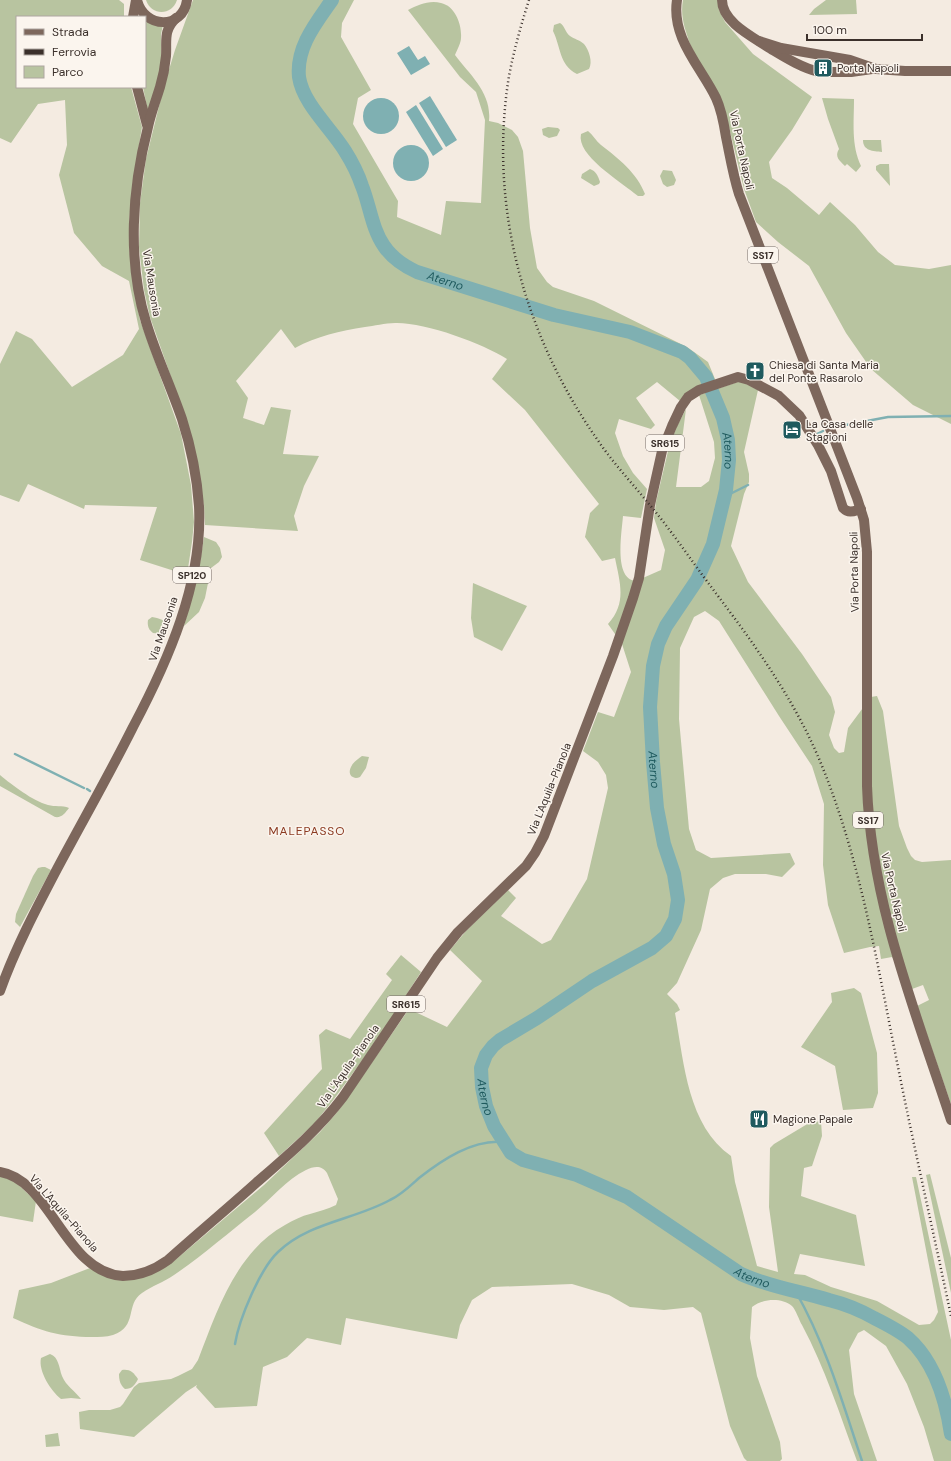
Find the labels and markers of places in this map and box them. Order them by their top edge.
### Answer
building icon: Porta Napoli [812,57,834,79]
place label: Porta Napoli [837,61,899,75]
place label: Chiesa di Santa Maria del Ponte Rasarolo [769,358,879,385]
church icon: Chiesa di Santa Maria del Ponte Rasarolo [744,360,766,382]
place label: La Casa delle Stagioni [806,417,873,444]
hotel icon: La Casa delle Stagioni [781,419,803,441]
restaurant icon: Magione Papale [748,1108,770,1130]
place label: Magione Papale [773,1112,853,1126]

